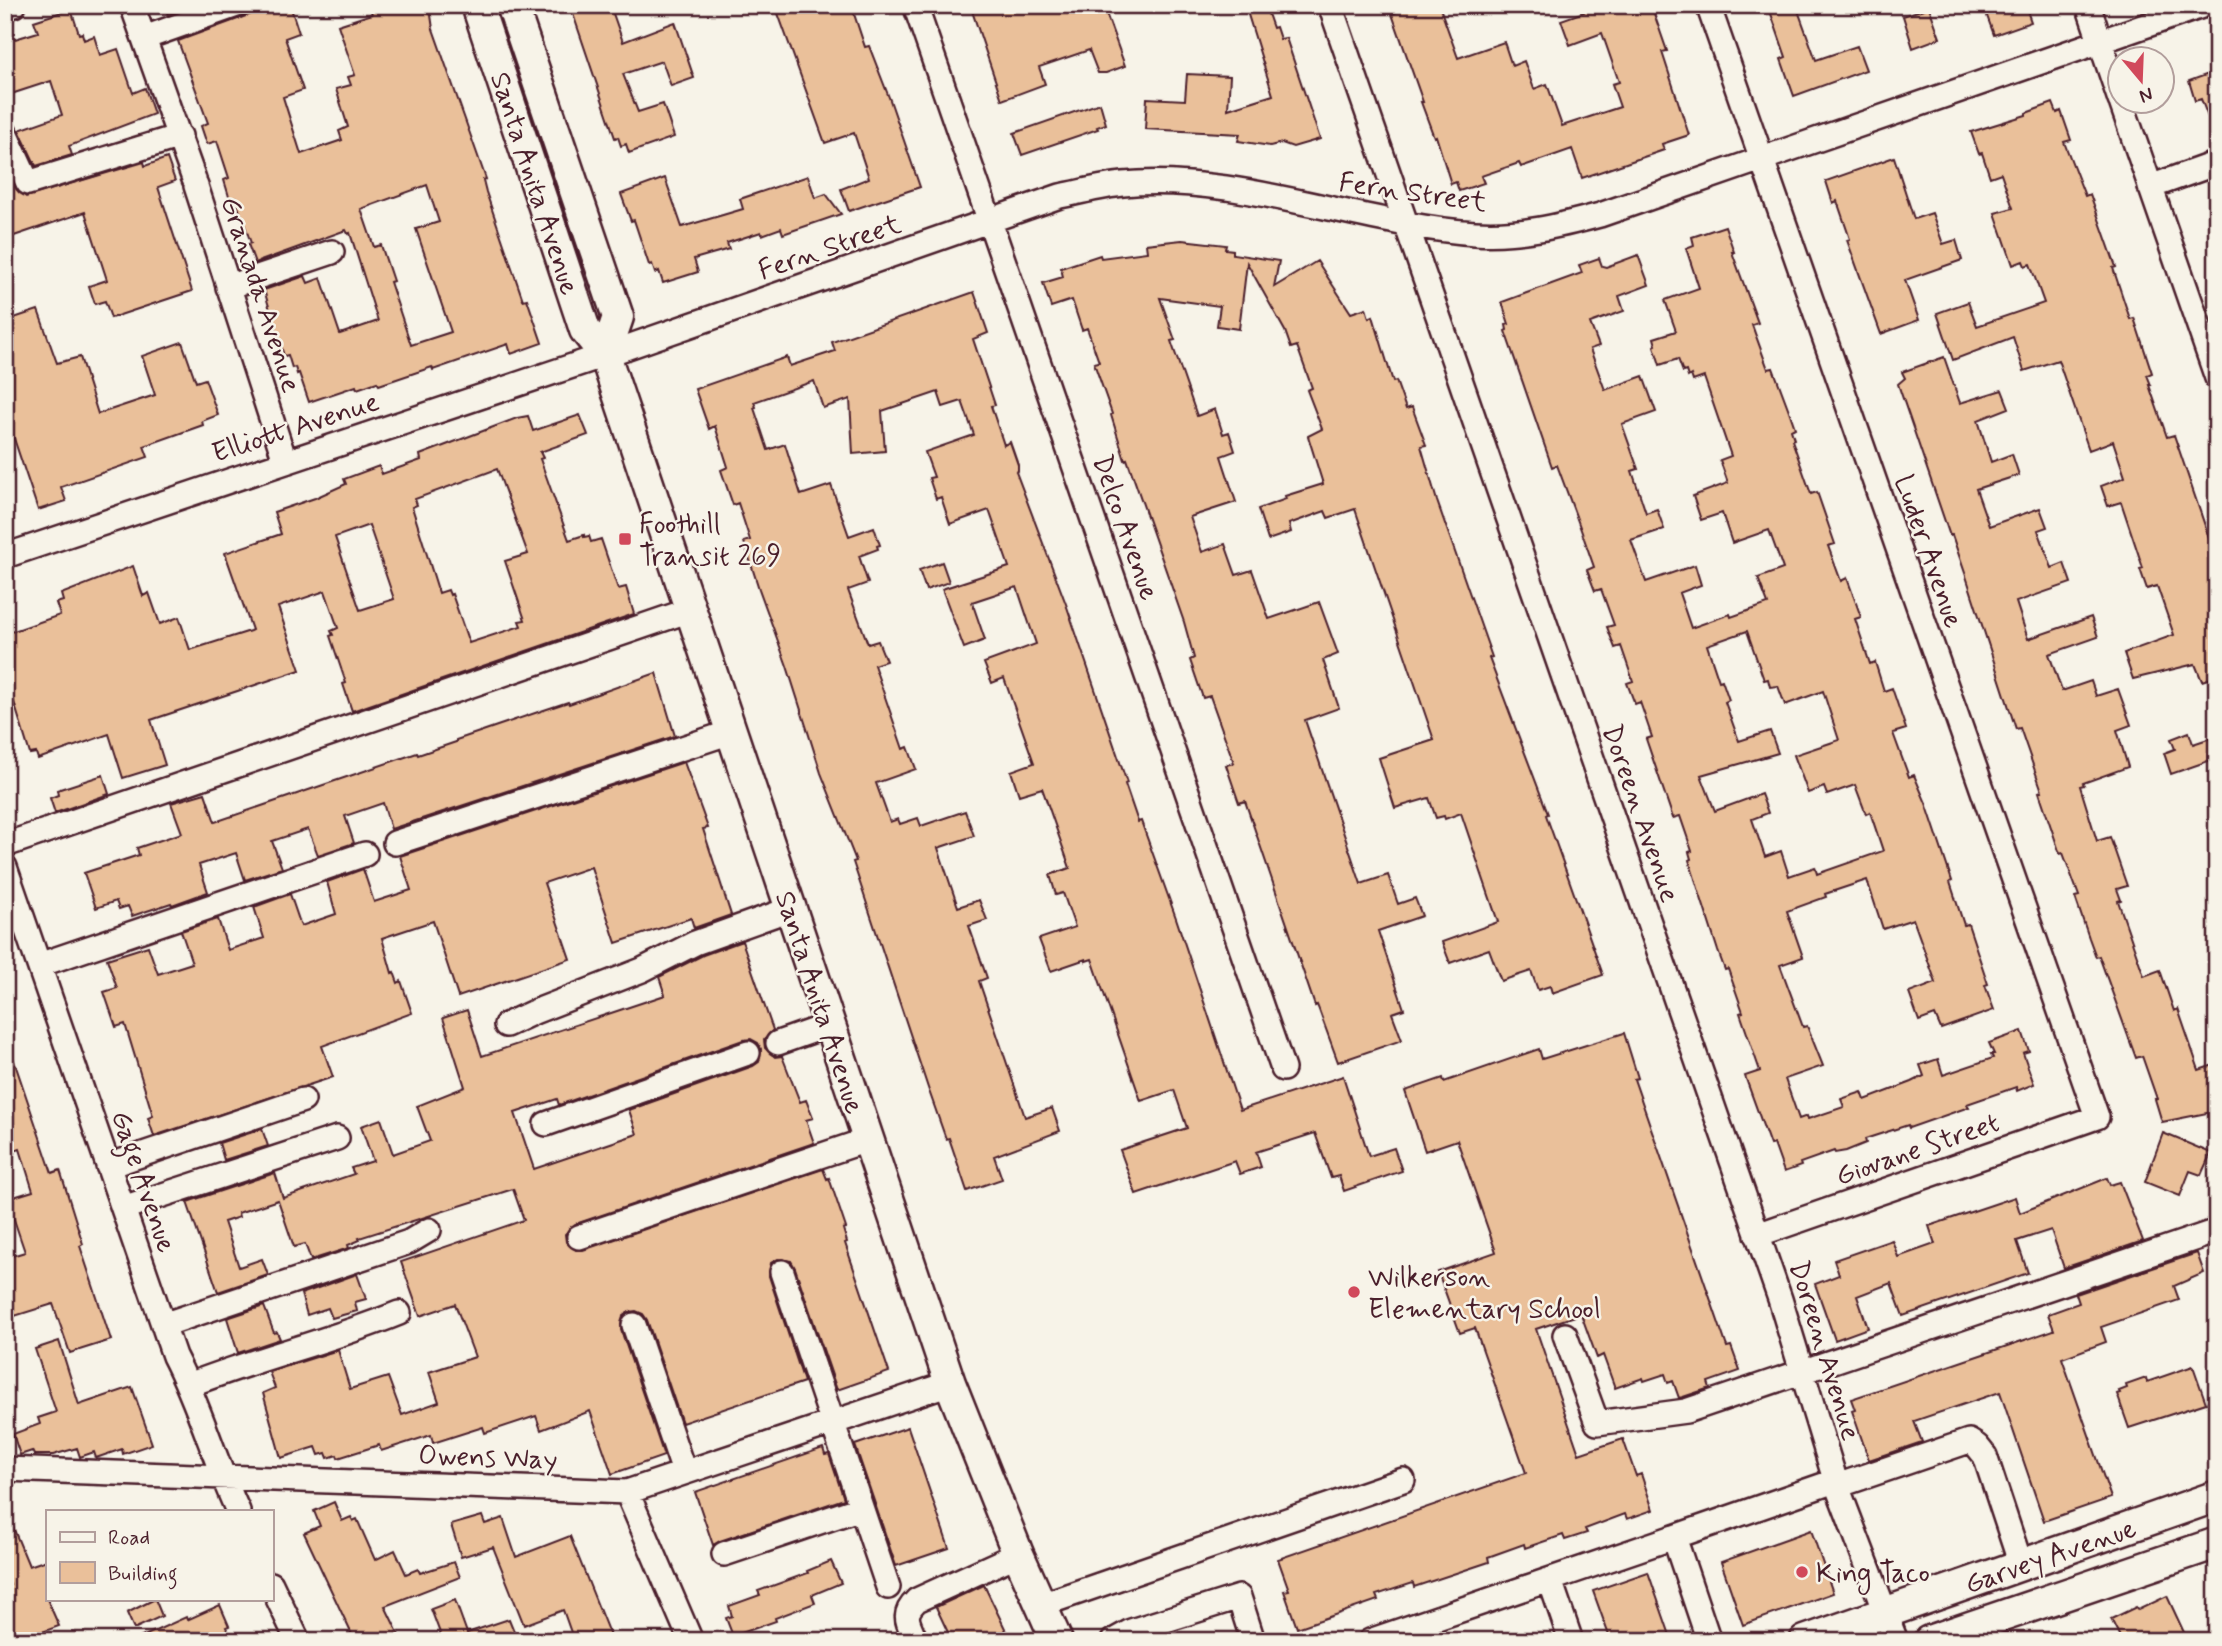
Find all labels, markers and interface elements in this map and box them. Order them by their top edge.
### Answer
north arrow [2106,46,2176,116]
street label: Santa Anita Avenue [480,68,587,300]
text: N [2136,81,2156,109]
street label: Fern Street [1336,165,1489,222]
street label: Granada Avenue [210,192,309,398]
street label: Fern Street [753,206,907,290]
street label: Elliott Avenue [207,384,384,473]
street label: Delco Avenue [1082,450,1167,605]
street label: Luder Avenue [1884,470,1971,633]
place label: Foothill Transit 269 [639,507,781,576]
marker: Foothill Transit 269 [617,531,633,547]
street label: Doreen Avenue [1592,720,1687,908]
street label: Santa Anita Avenue [765,887,872,1119]
street label: Giovane Street [1831,1105,2005,1196]
street label: Gage Avenue [98,1106,184,1259]
street label: Doreen Avenue [1779,1256,1868,1445]
place label: Wilkerson Elementary School [1368,1260,1601,1329]
marker: Wilkerson Elementary School [1346,1284,1362,1300]
street label: Owens Way [418,1438,558,1479]
legend [46,1510,273,1600]
street label: Garvey Avenue [1960,1511,2141,1604]
text: Road [108,1524,150,1552]
place label: King Taco [1816,1556,1930,1595]
text: Building [108,1560,178,1590]
marker: King Taco [1794,1564,1810,1580]

